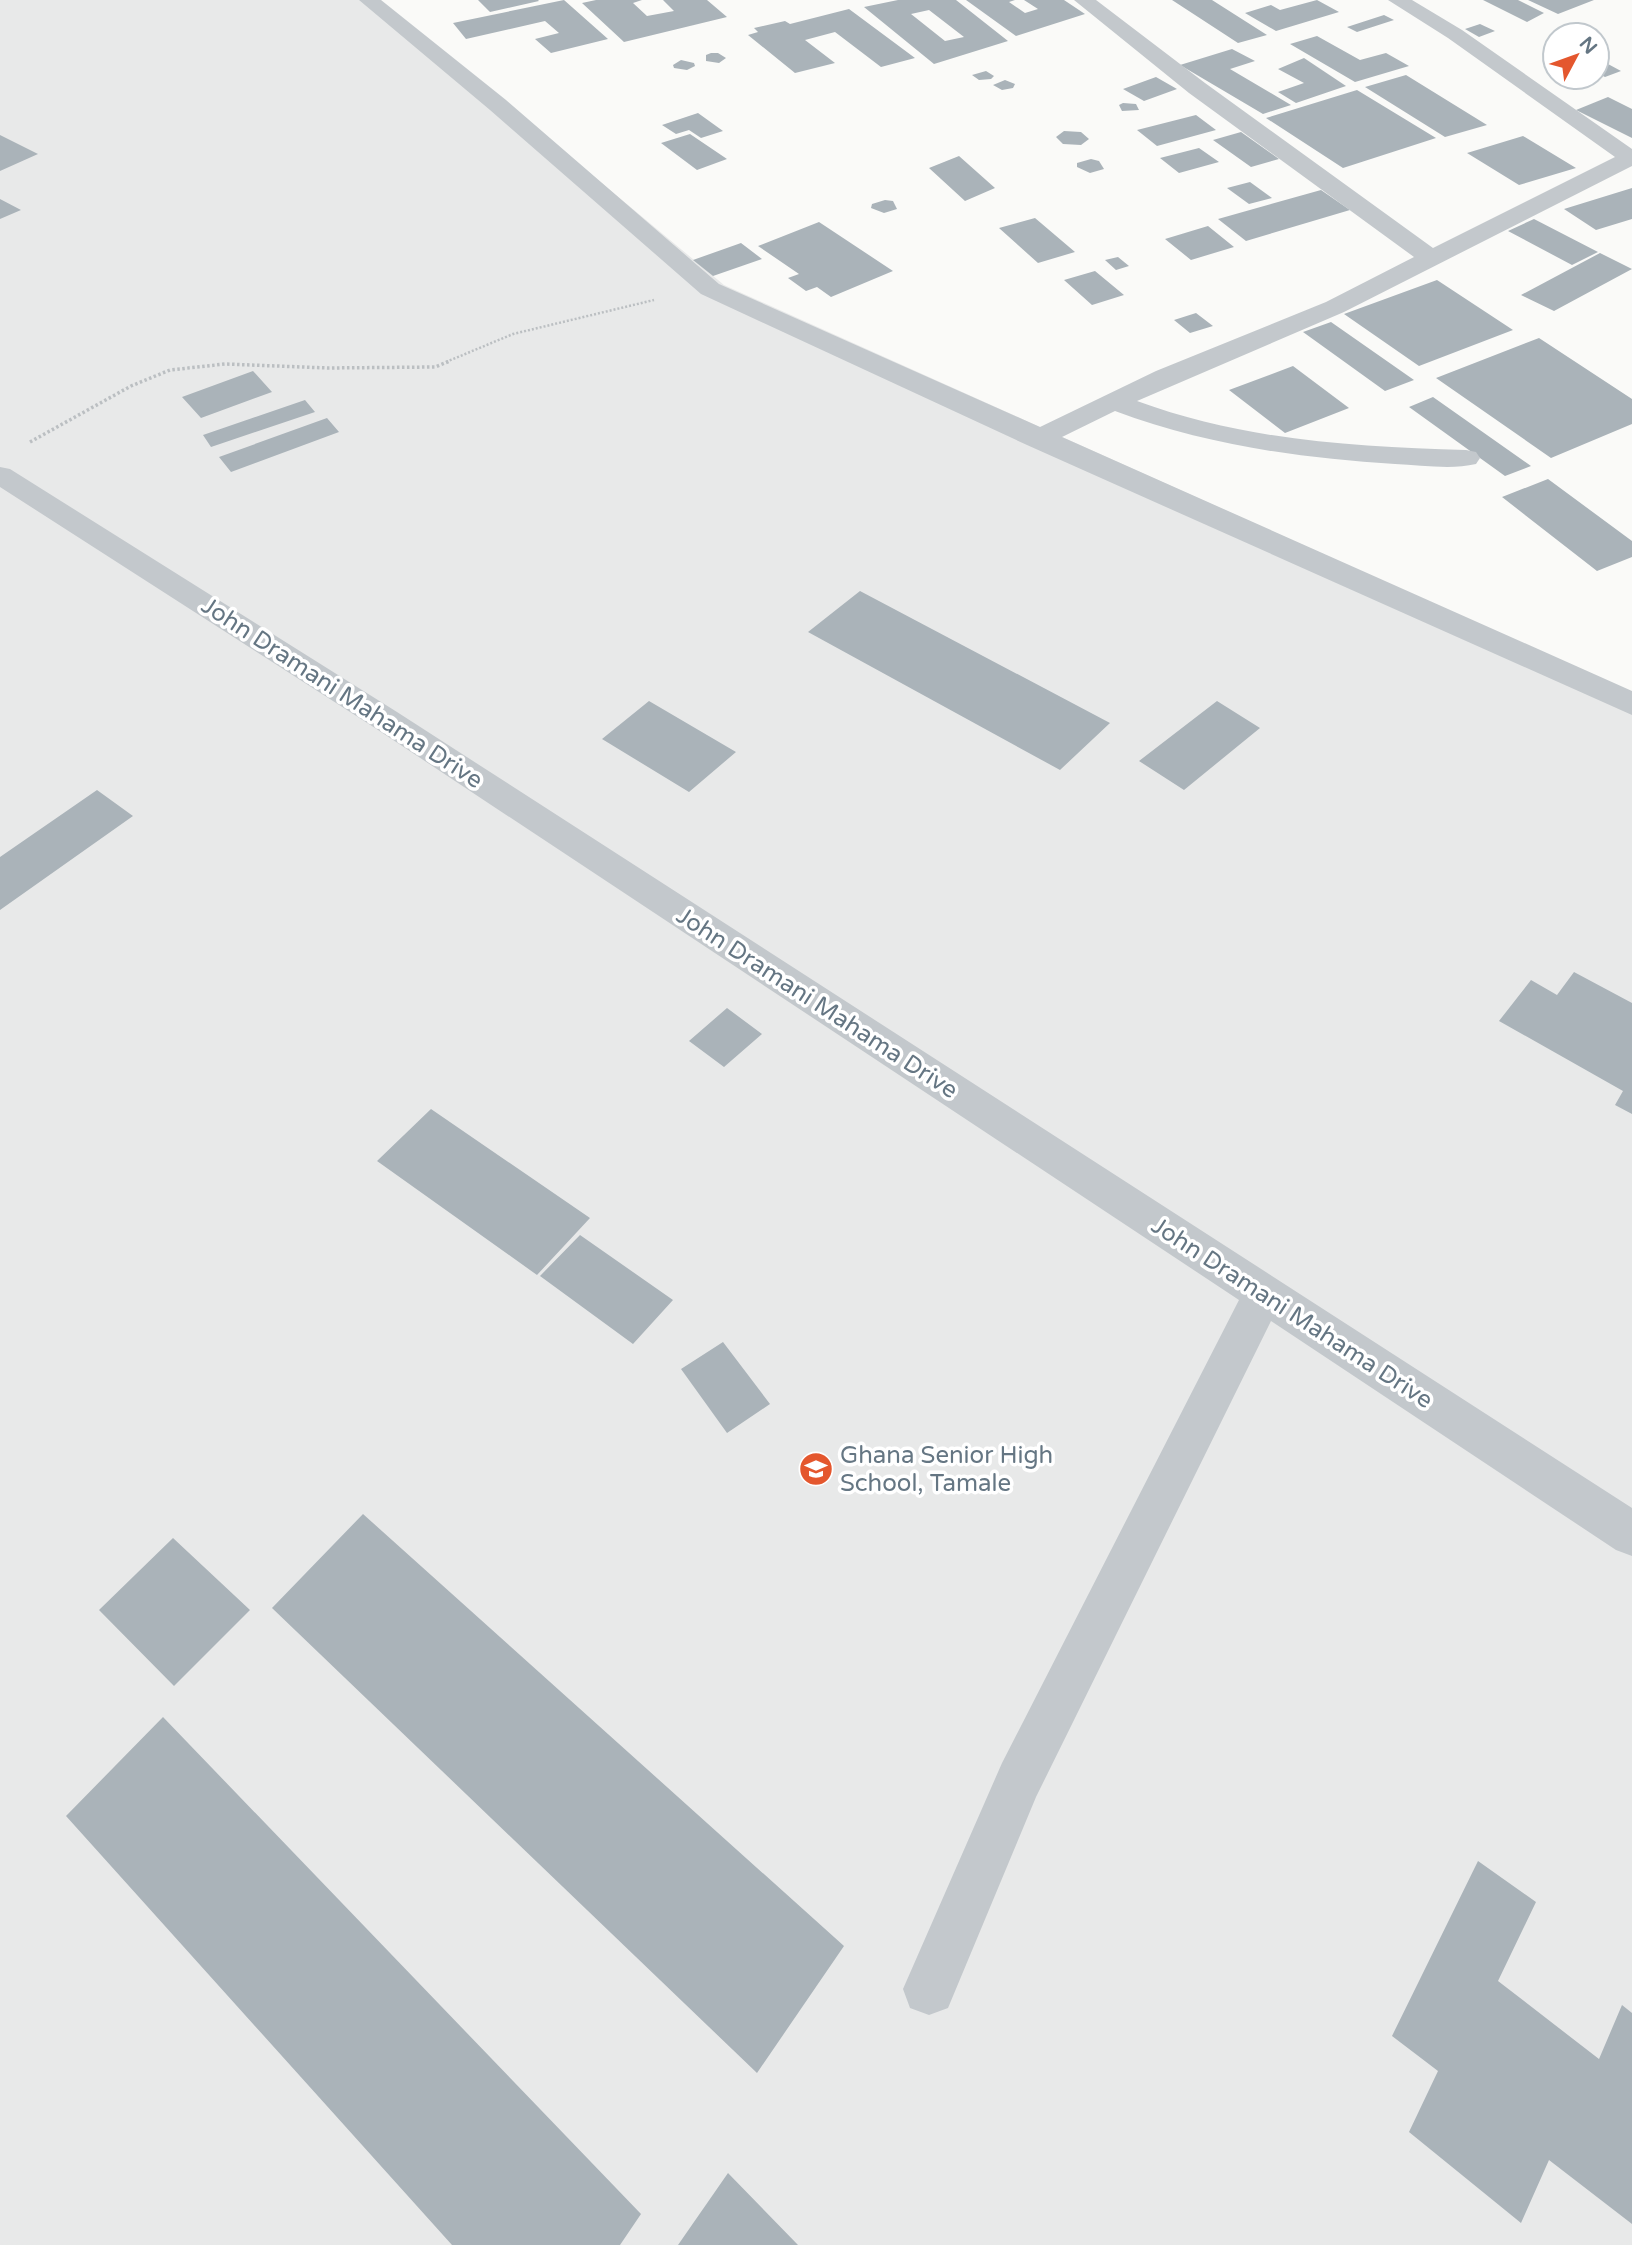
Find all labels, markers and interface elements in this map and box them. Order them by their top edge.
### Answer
north arrow [1541,21,1611,91]
text: N [1575,33,1601,58]
street label: John Dramani Mahama Drive [196,591,488,795]
street label: John Dramani Mahama Drive [671,901,963,1105]
street label: John Dramani Mahama Drive [1146,1211,1438,1415]
place label: Ghana Senior High School, Tamale [840,1441,1053,1498]
school or university icon: Ghana Senior High School, Tamale [797,1450,835,1488]

